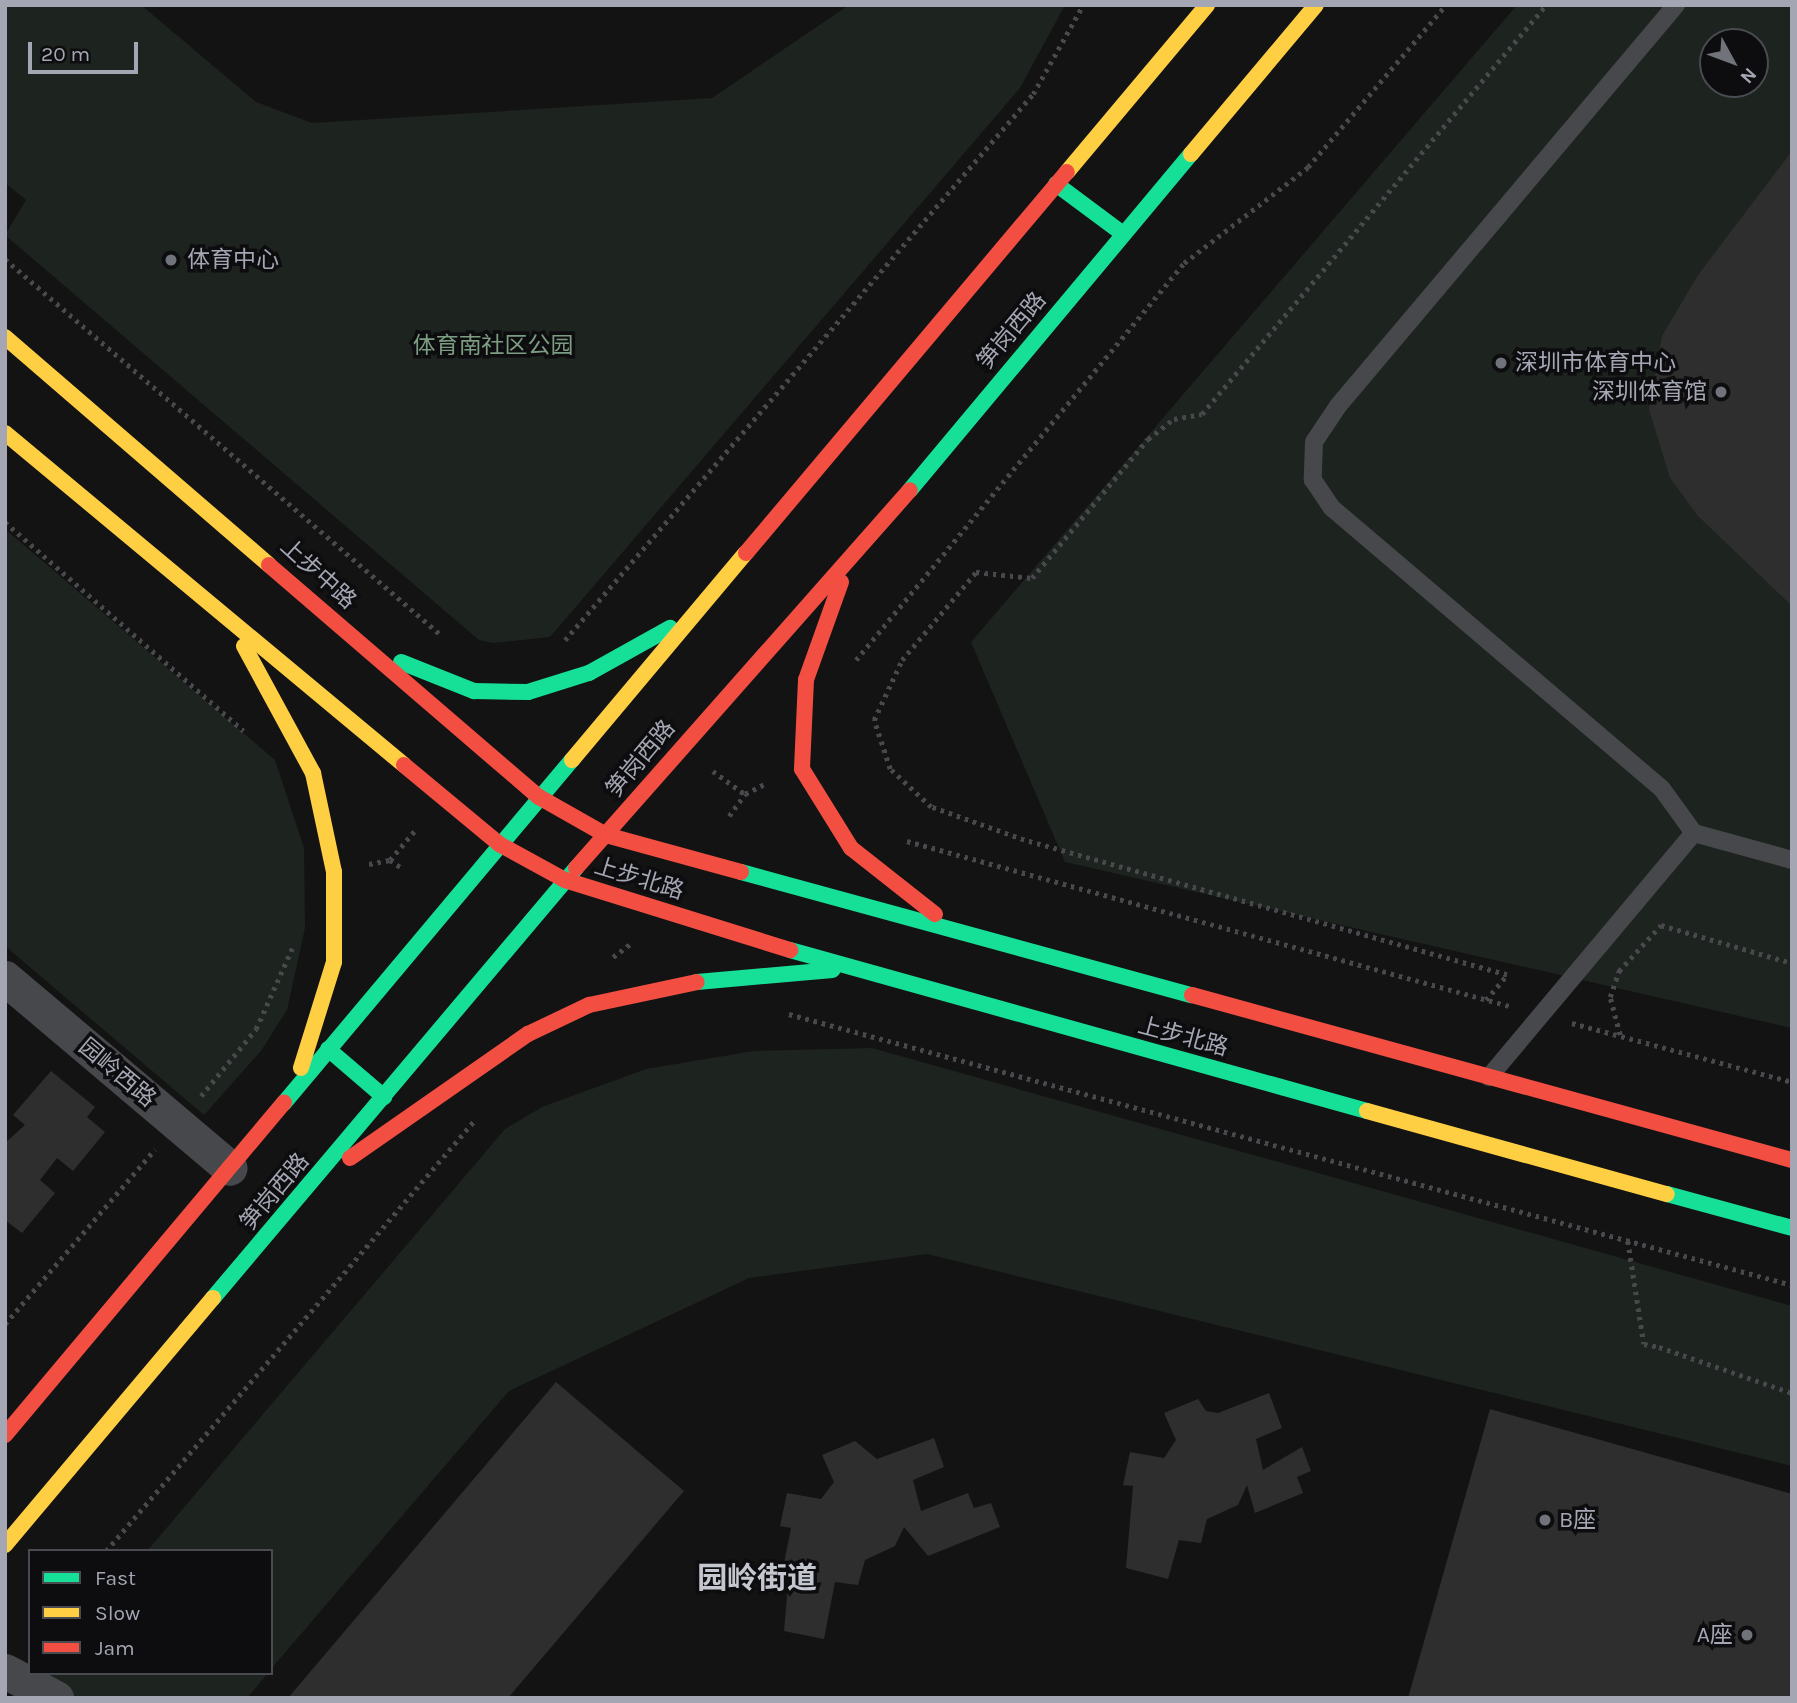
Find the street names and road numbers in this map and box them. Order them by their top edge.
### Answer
street label: 笋岗西路 [972,287,1052,375]
street label: 上步中路 [275,533,361,615]
street label: 笋岗西路 [601,715,681,803]
street label: 上步北路 [591,852,687,906]
street label: 上步北路 [1135,1012,1231,1062]
street label: 园岭西路 [73,1033,161,1113]
street label: 笋岗西路 [235,1148,315,1236]

